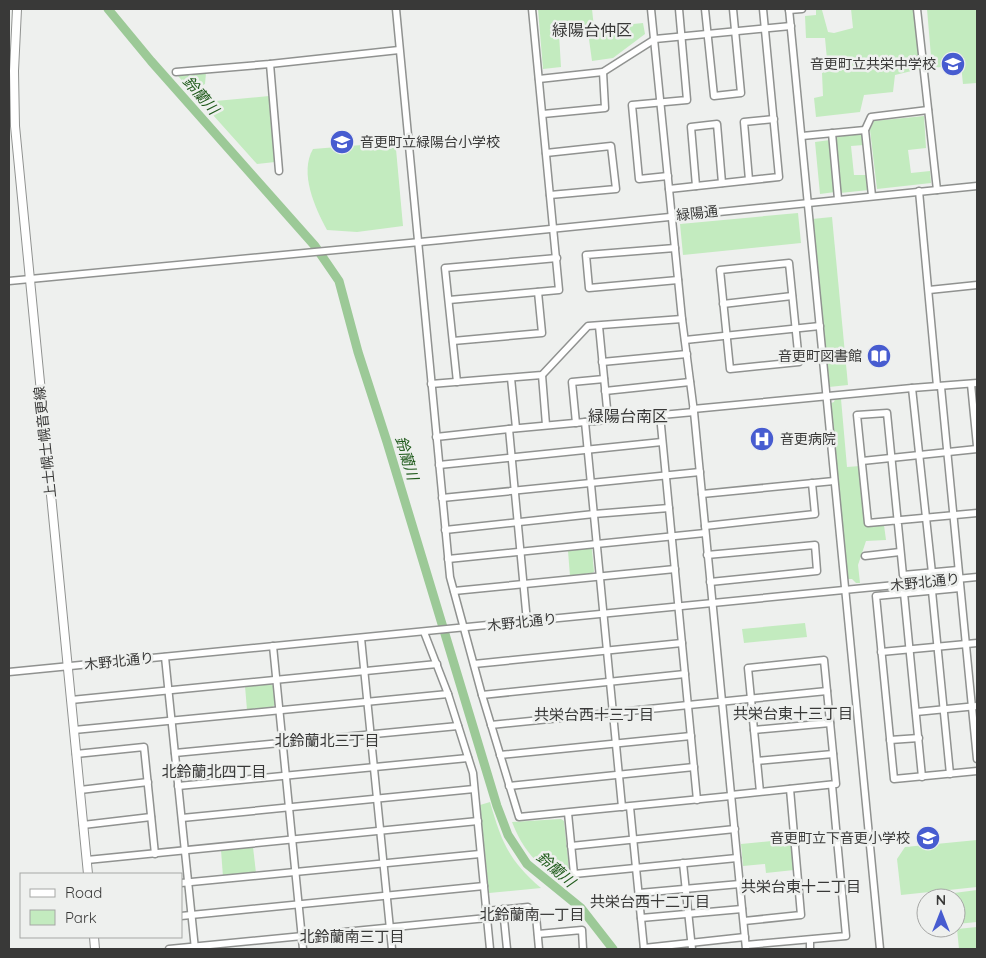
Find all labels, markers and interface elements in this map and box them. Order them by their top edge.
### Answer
district label: 緑陽台仲区 [552,20,632,40]
school or university icon: 音更町立共栄中学校 [940,51,966,77]
place label: 音更町立共栄中学校 [810,55,936,73]
water label: 鈴蘭川 [179,72,224,120]
school or university icon: 音更町立緑陽台小学校 [329,129,355,155]
place label: 音更町立緑陽台小学校 [360,133,500,151]
street label: 緑陽通 [675,202,719,224]
library icon: 音更町図書館 [866,343,892,369]
place label: 音更町図書館 [778,347,862,365]
street label: 上士幌士幌音更線 [30,385,60,499]
district label: 緑陽台南区 [588,406,668,426]
hospital icon: 音更病院 [749,426,775,452]
place label: 音更病院 [780,430,836,448]
water label: 鈴蘭川 [391,434,423,484]
street label: 木野北通り [889,569,961,595]
street label: 木野北通り [486,609,558,635]
street label: 木野北通り [83,648,155,674]
district label: 共栄台東十三丁目 [733,704,853,723]
district label: 共栄台西十三丁目 [534,705,654,724]
district label: 北鈴蘭北三丁目 [274,731,380,750]
district label: 北鈴蘭北四丁目 [161,762,267,781]
school or university icon: 音更町立下音更小学校 [915,825,941,851]
place label: 音更町立下音更小学校 [770,829,910,847]
water label: 鈴蘭川 [533,847,581,892]
legend [20,873,182,938]
district label: 共栄台東十二丁目 [741,877,861,896]
text: Road [65,883,102,902]
north arrow [916,888,966,938]
text: N [936,891,946,909]
district label: 共栄台西十二丁目 [590,892,710,911]
district label: 北鈴蘭南一丁目 [479,905,585,924]
text: Park [65,908,97,927]
district label: 北鈴蘭南三丁目 [299,927,405,946]

